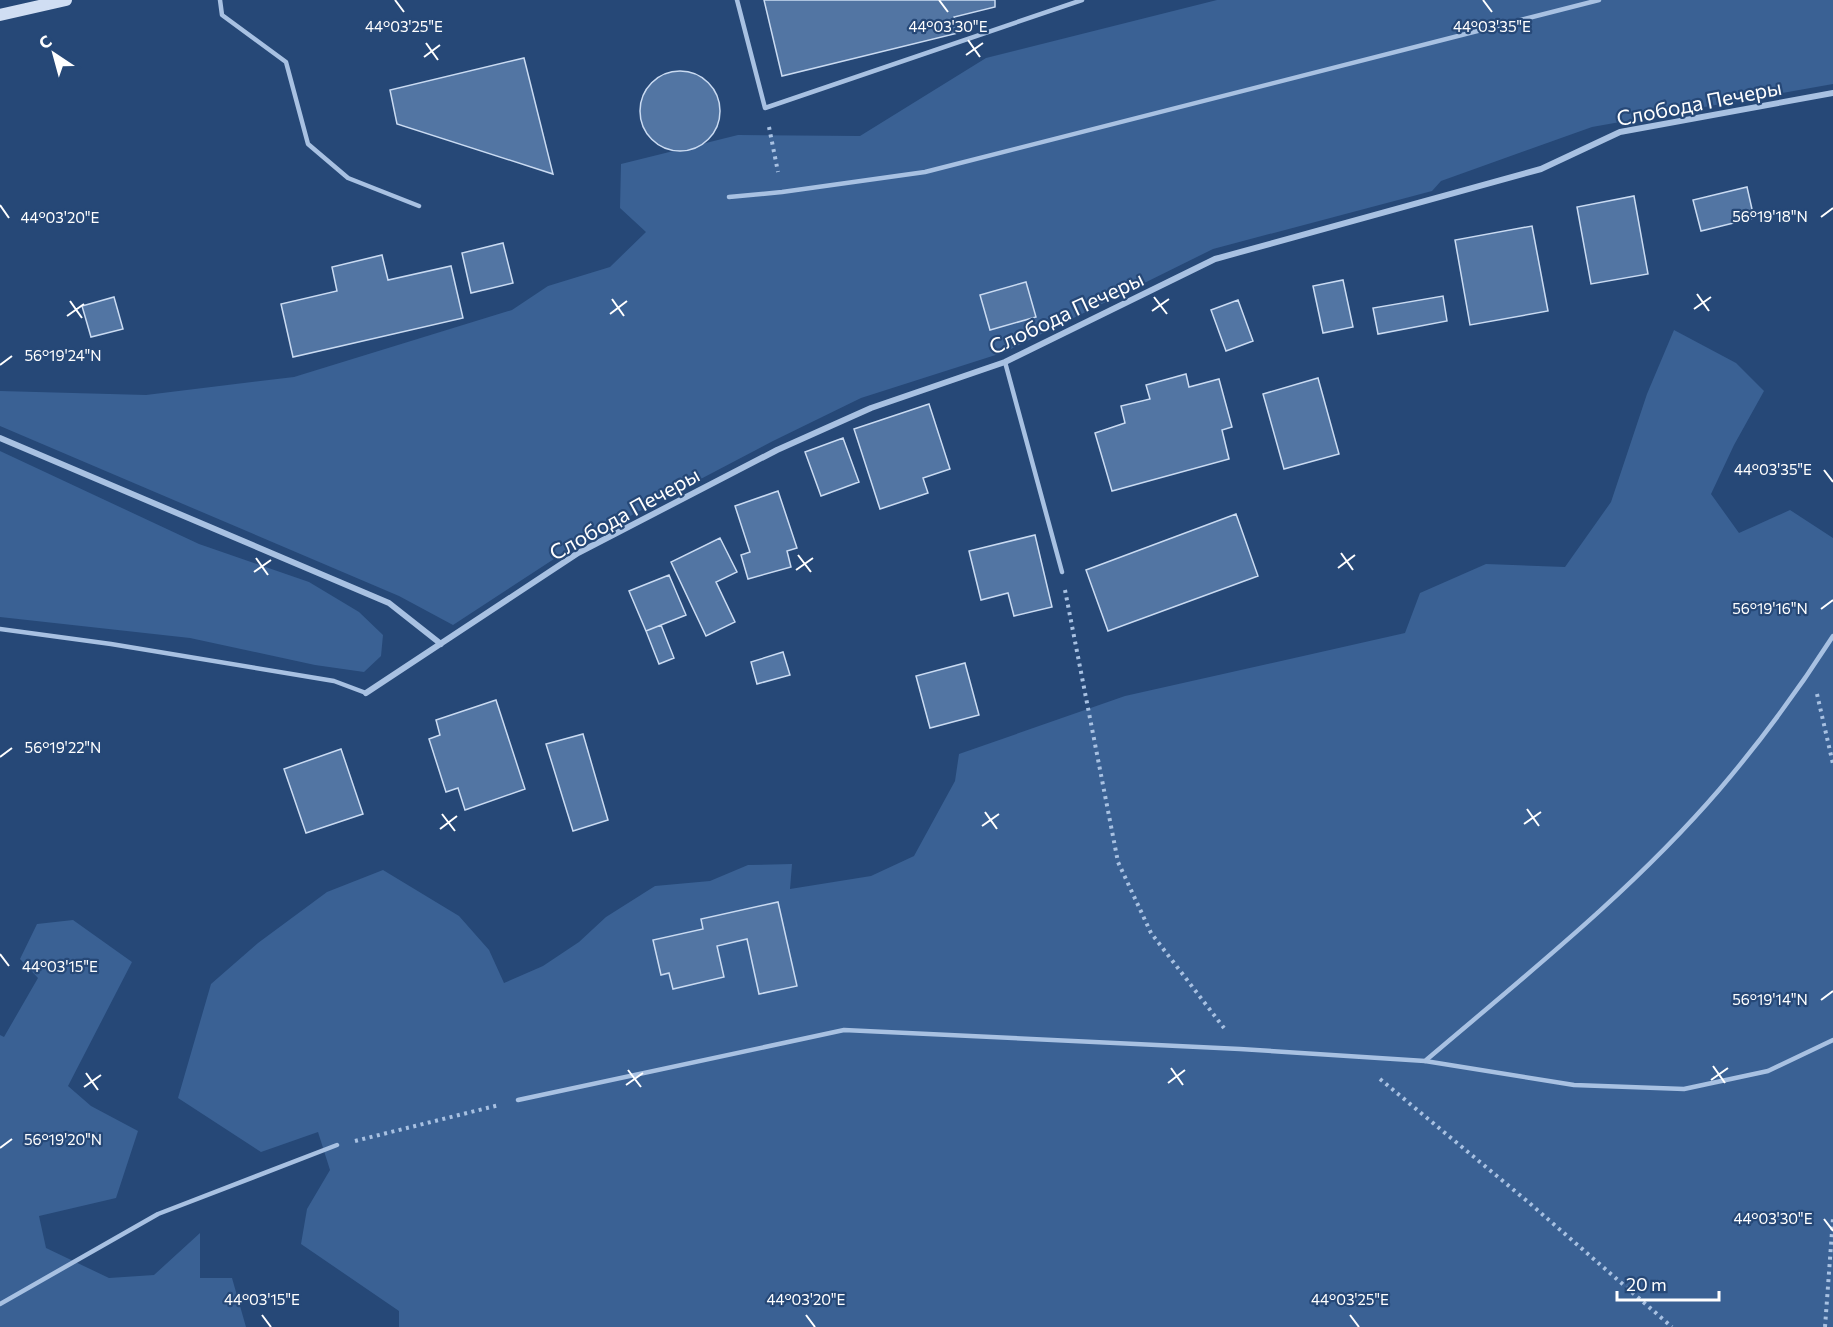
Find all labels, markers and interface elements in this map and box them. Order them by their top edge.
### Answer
text: 44°03'25"E [365,17,443,35]
text: 44°03'30"E [908,17,988,35]
text: 44°03'35"E [1453,17,1531,35]
north arrow [24,24,84,84]
text: С [35,31,55,52]
street label: Слобода Печеры [1614,74,1784,130]
text: 56°19'18"N [1732,207,1808,225]
text: 44°03'20"E [21,208,100,226]
street label: Слобода Печеры [985,265,1147,359]
text: 56°19'24"N [24,346,102,364]
text: 44°03'35"E [1734,460,1812,478]
street label: Слобода Печеры [545,461,703,565]
text: 56°19'16"N [1732,599,1808,617]
text: 56°19'22"N [25,738,101,756]
text: 44°03'15"E [22,957,98,975]
text: 56°19'14"N [1732,990,1808,1008]
text: 56°19'20"N [24,1130,102,1148]
text: 44°03'30"E [1733,1209,1813,1227]
scale bar [1617,1264,1719,1302]
text: 20 m [1626,1273,1667,1295]
text: 44°03'15"E [224,1290,300,1308]
text: 44°03'20"E [767,1290,846,1308]
text: 44°03'25"E [1311,1290,1389,1308]

